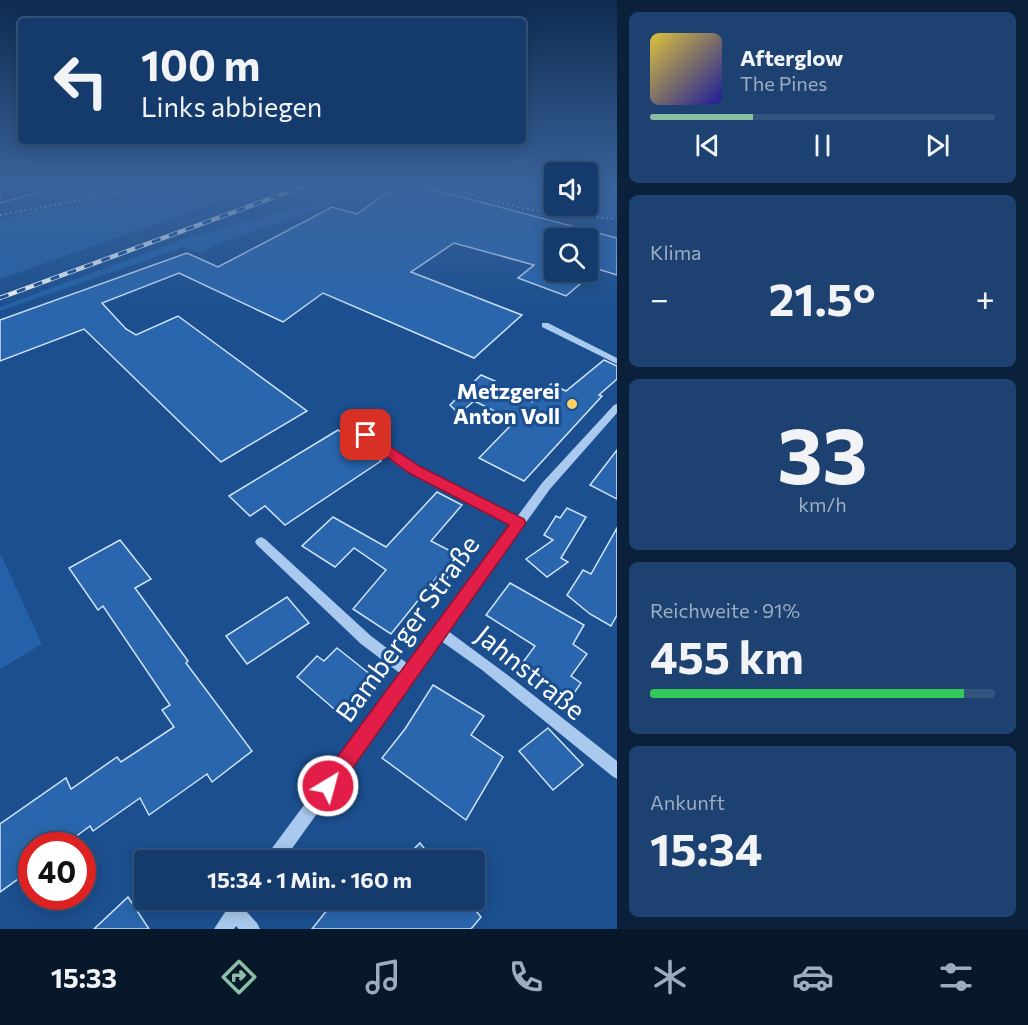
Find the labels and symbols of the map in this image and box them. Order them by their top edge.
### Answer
place label: Metzgerei Anton Voll [453,377,560,429]
marker: Metzgerei Anton Voll [565,397,579,411]
pin [340,409,391,460]
street label: Bamberger Straße [328,528,486,728]
street label: Jahnstraße [469,618,592,726]
position arrow [296,754,360,818]
speed limit sign: 40 [18,832,96,910]

